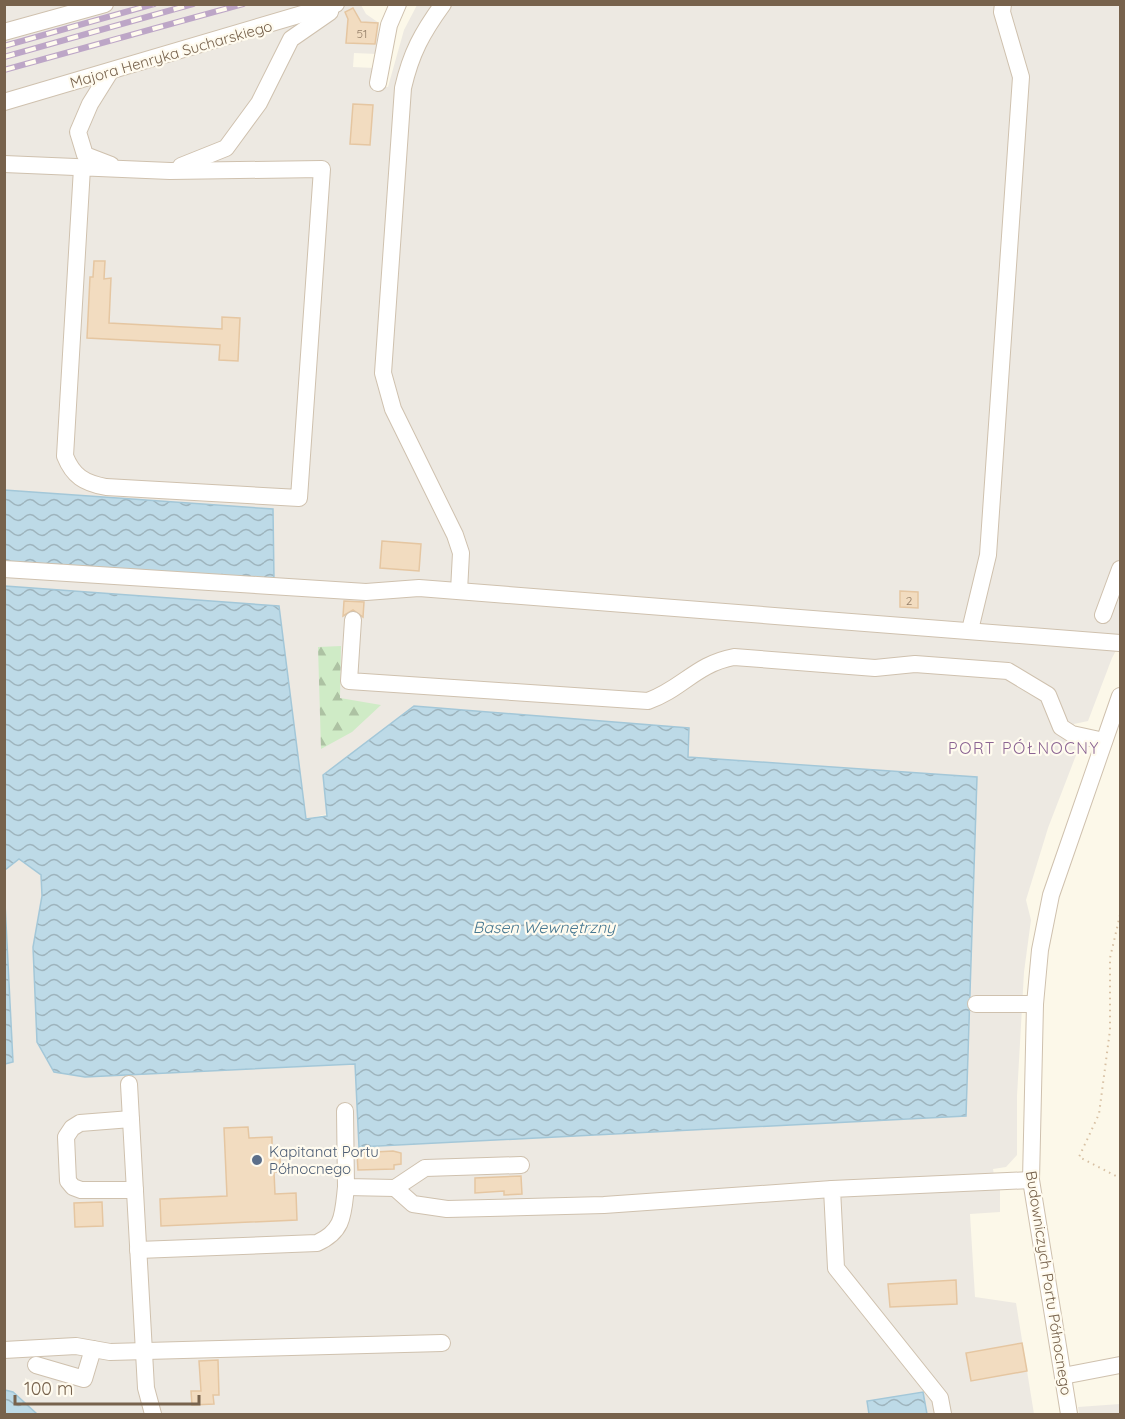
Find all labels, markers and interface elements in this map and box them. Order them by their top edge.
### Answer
street label: Majora Henryka Sucharskiego [68,16,274,92]
house number: 51 [357,26,367,41]
house number: 2 [906,593,913,608]
district label: PORT PÓŁNOCNY [948,738,1100,758]
water label: Basen Wewnętrzny [473,917,616,937]
place label: Kapitanat Portu Północnego [269,1142,379,1178]
marker: Kapitanat Portu Północnego [250,1153,264,1167]
street label: Budowniczych Portu Północnego [1022,1169,1076,1397]
scale bar [15,1368,200,1406]
text: 100 m [24,1377,73,1400]

